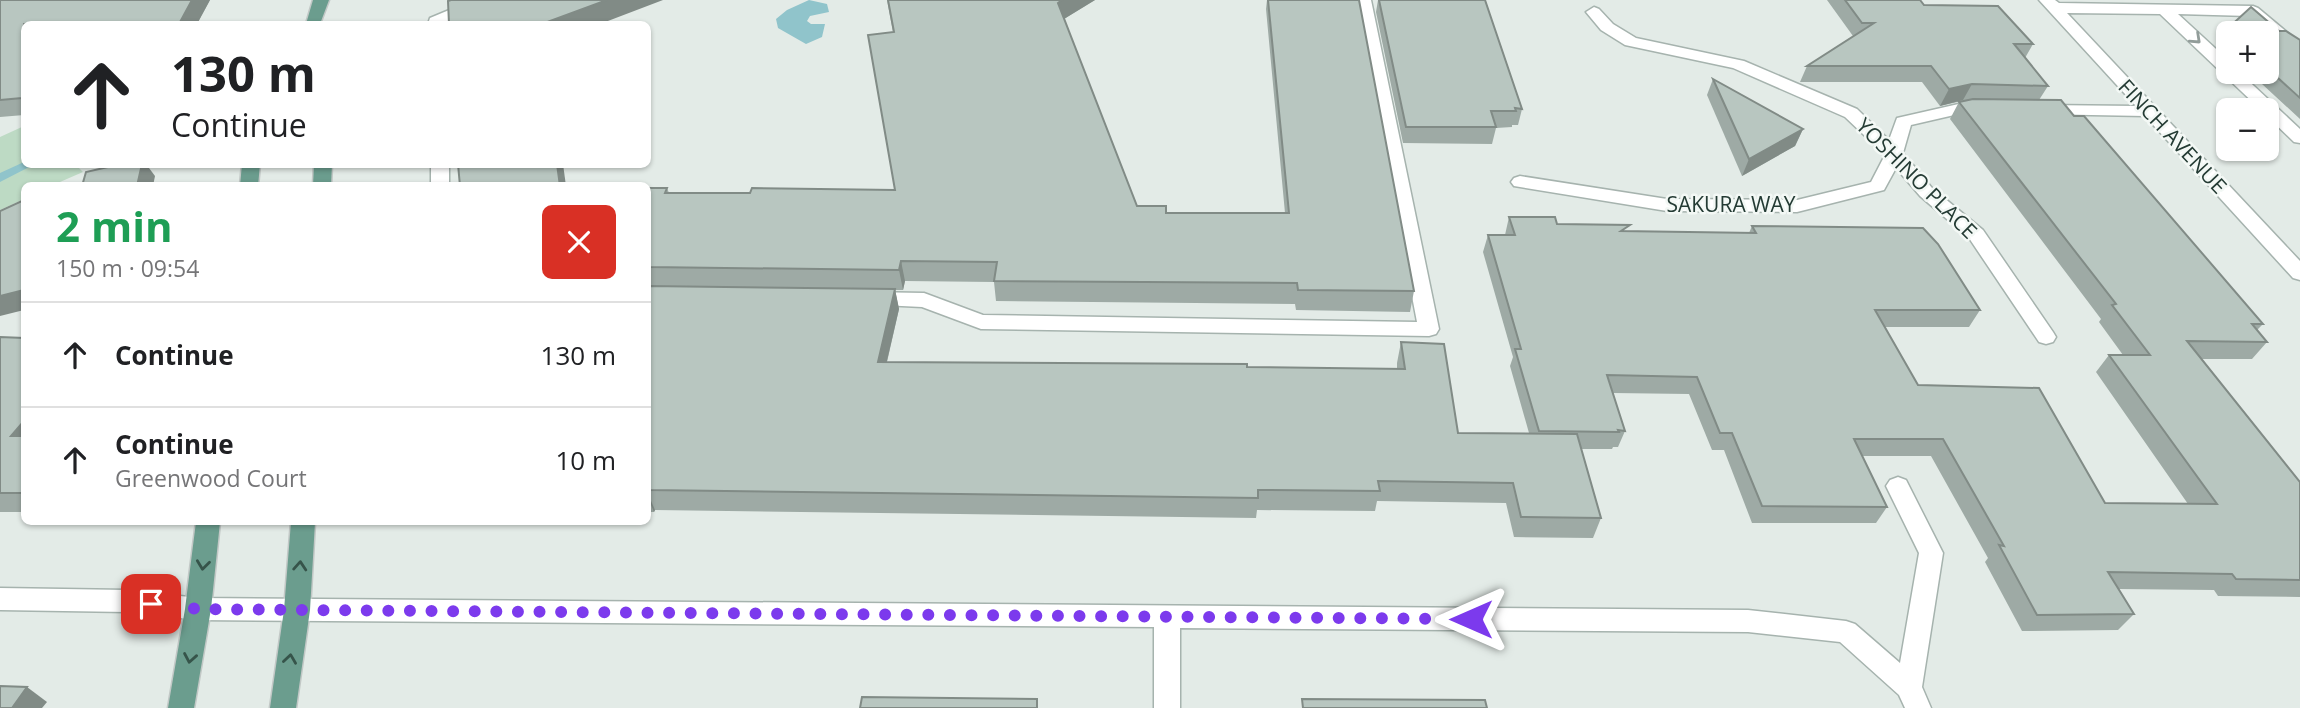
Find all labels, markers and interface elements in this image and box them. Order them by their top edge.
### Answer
map controls [2216,21,2279,161]
button: + [2216,21,2279,84]
one-way arrow [2188,31,2201,44]
text: 130 m [171,40,316,106]
icon: ahead [56,49,147,140]
street label: FINCH AVENUE [2113,73,2233,199]
button: − [2216,98,2279,161]
text: Continue [171,103,307,146]
street label: YOSHINO PLACE [1850,111,1984,245]
street label: SAKURA WAY [1666,190,1796,218]
text: 2 min [56,197,173,254]
button: close [542,205,616,279]
text: 150 m · 09:54 [56,252,199,284]
icon: ahead [56,336,94,374]
text: Continue [115,337,234,373]
text: 130 m [541,337,616,373]
text: Continue [115,426,234,462]
icon: ahead [56,441,94,479]
text: 10 m [555,442,616,478]
text: Greenwood Court [115,462,307,494]
one-way arrow [196,559,211,571]
one-way arrow [292,560,307,571]
pin [121,574,181,634]
position arrow [1434,582,1508,656]
icon: arrive [132,585,170,623]
one-way arrow [183,652,198,664]
one-way arrow [282,653,297,665]

